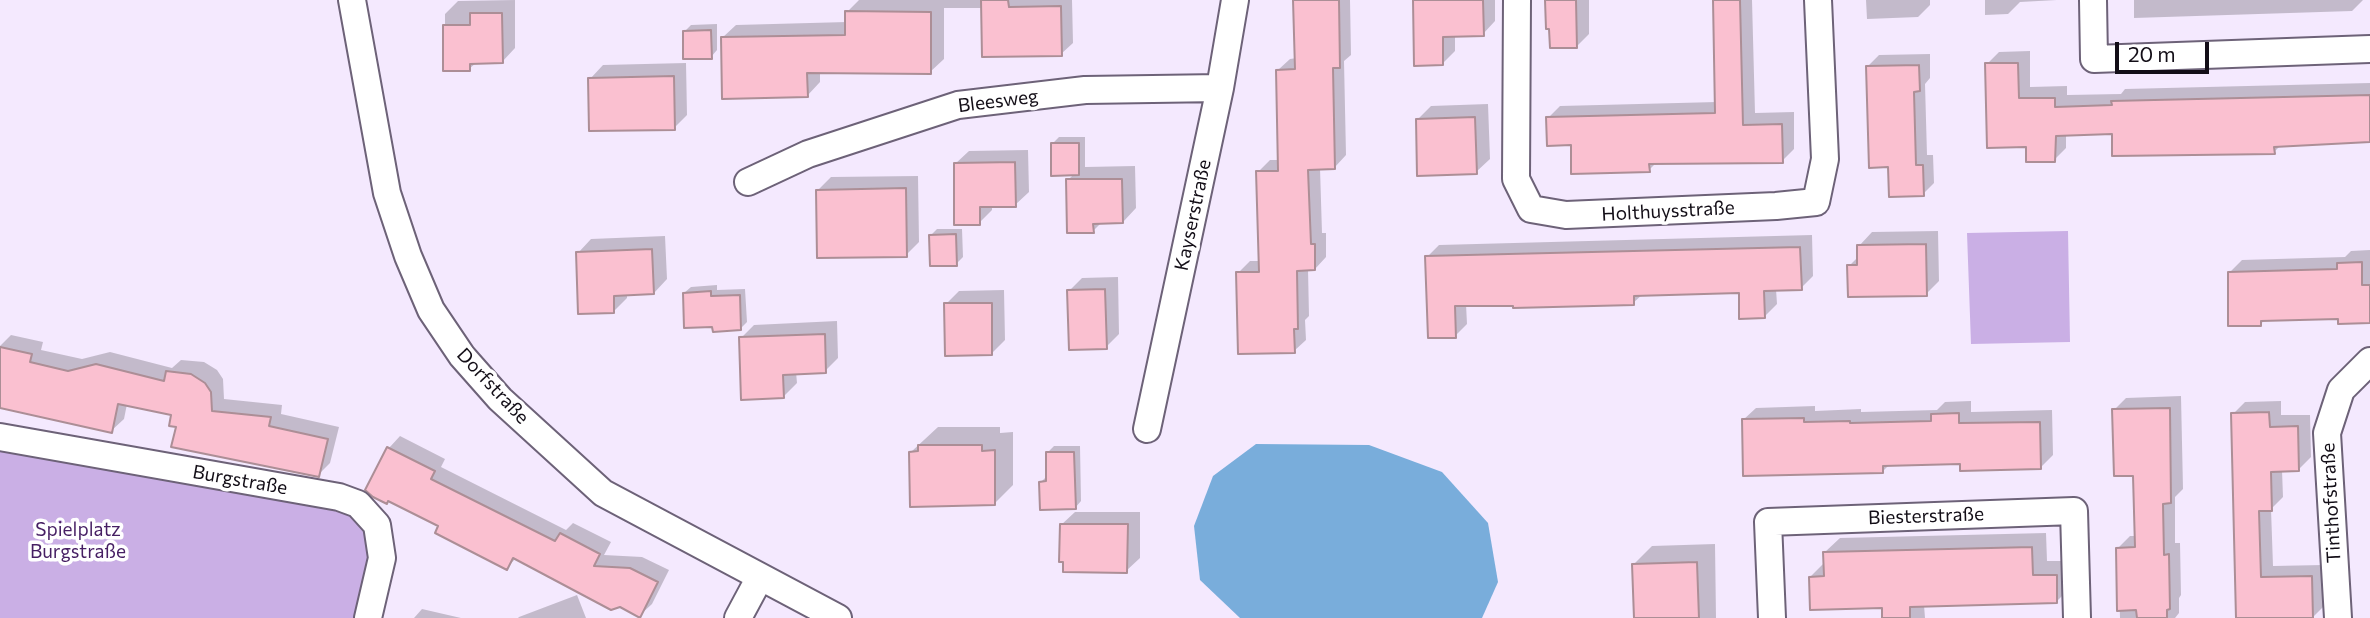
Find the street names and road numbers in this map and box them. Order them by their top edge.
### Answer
street label: Bleesweg [957,85,1039,117]
street label: Kayserstraße [1170,157,1216,273]
street label: Holthuysstraße [1601,196,1735,226]
street label: Dorfstraße [452,343,534,429]
street label: Tinthofstraße [2316,442,2346,564]
street label: Burgstraße [191,460,289,500]
street label: Biesterstraße [1868,503,1984,529]

